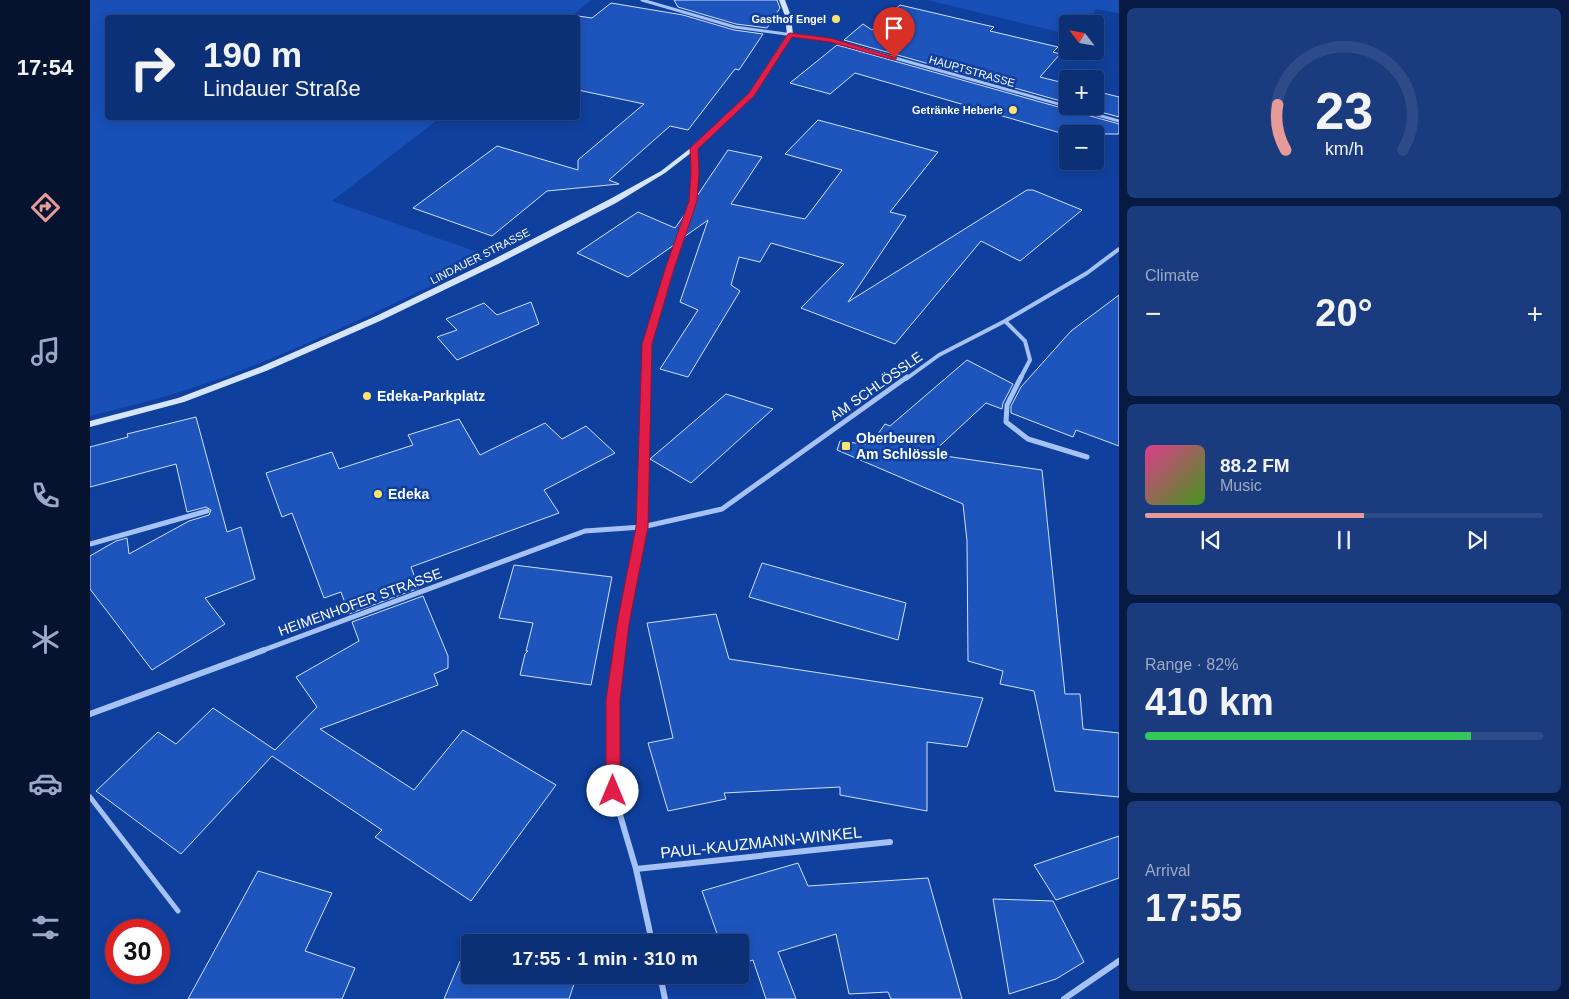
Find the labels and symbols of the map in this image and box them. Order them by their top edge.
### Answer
pin [873,7,915,58]
place label: Gasthof Engel [751,13,826,25]
marker: Gasthof Engel [830,13,842,25]
north arrow [1059,15,1104,60]
street label: HAUPTSTRASSE [928,53,1016,89]
place label: Getränke Heberle [912,104,1003,116]
marker: Getränke Heberle [1007,104,1019,116]
street label: LINDAUER STRASSE [428,226,532,286]
street label: AM SCHLÖSSLE [826,347,925,424]
place label: Edeka-Parkplatz [377,388,485,404]
marker: Edeka-Parkplatz [361,390,373,402]
place label: Oberbeuren Am Schlössle [856,430,948,462]
marker: Oberbeuren Am Schlössle [840,440,852,452]
place label: Edeka [388,486,429,502]
marker: Edeka [372,488,384,500]
street label: HEIMENHOFER STRASSE [276,565,444,639]
position arrow [586,764,638,816]
street label: PAUL-KAUZMANN-WINKEL [660,823,863,862]
speed limit sign: 30 [105,919,170,984]

